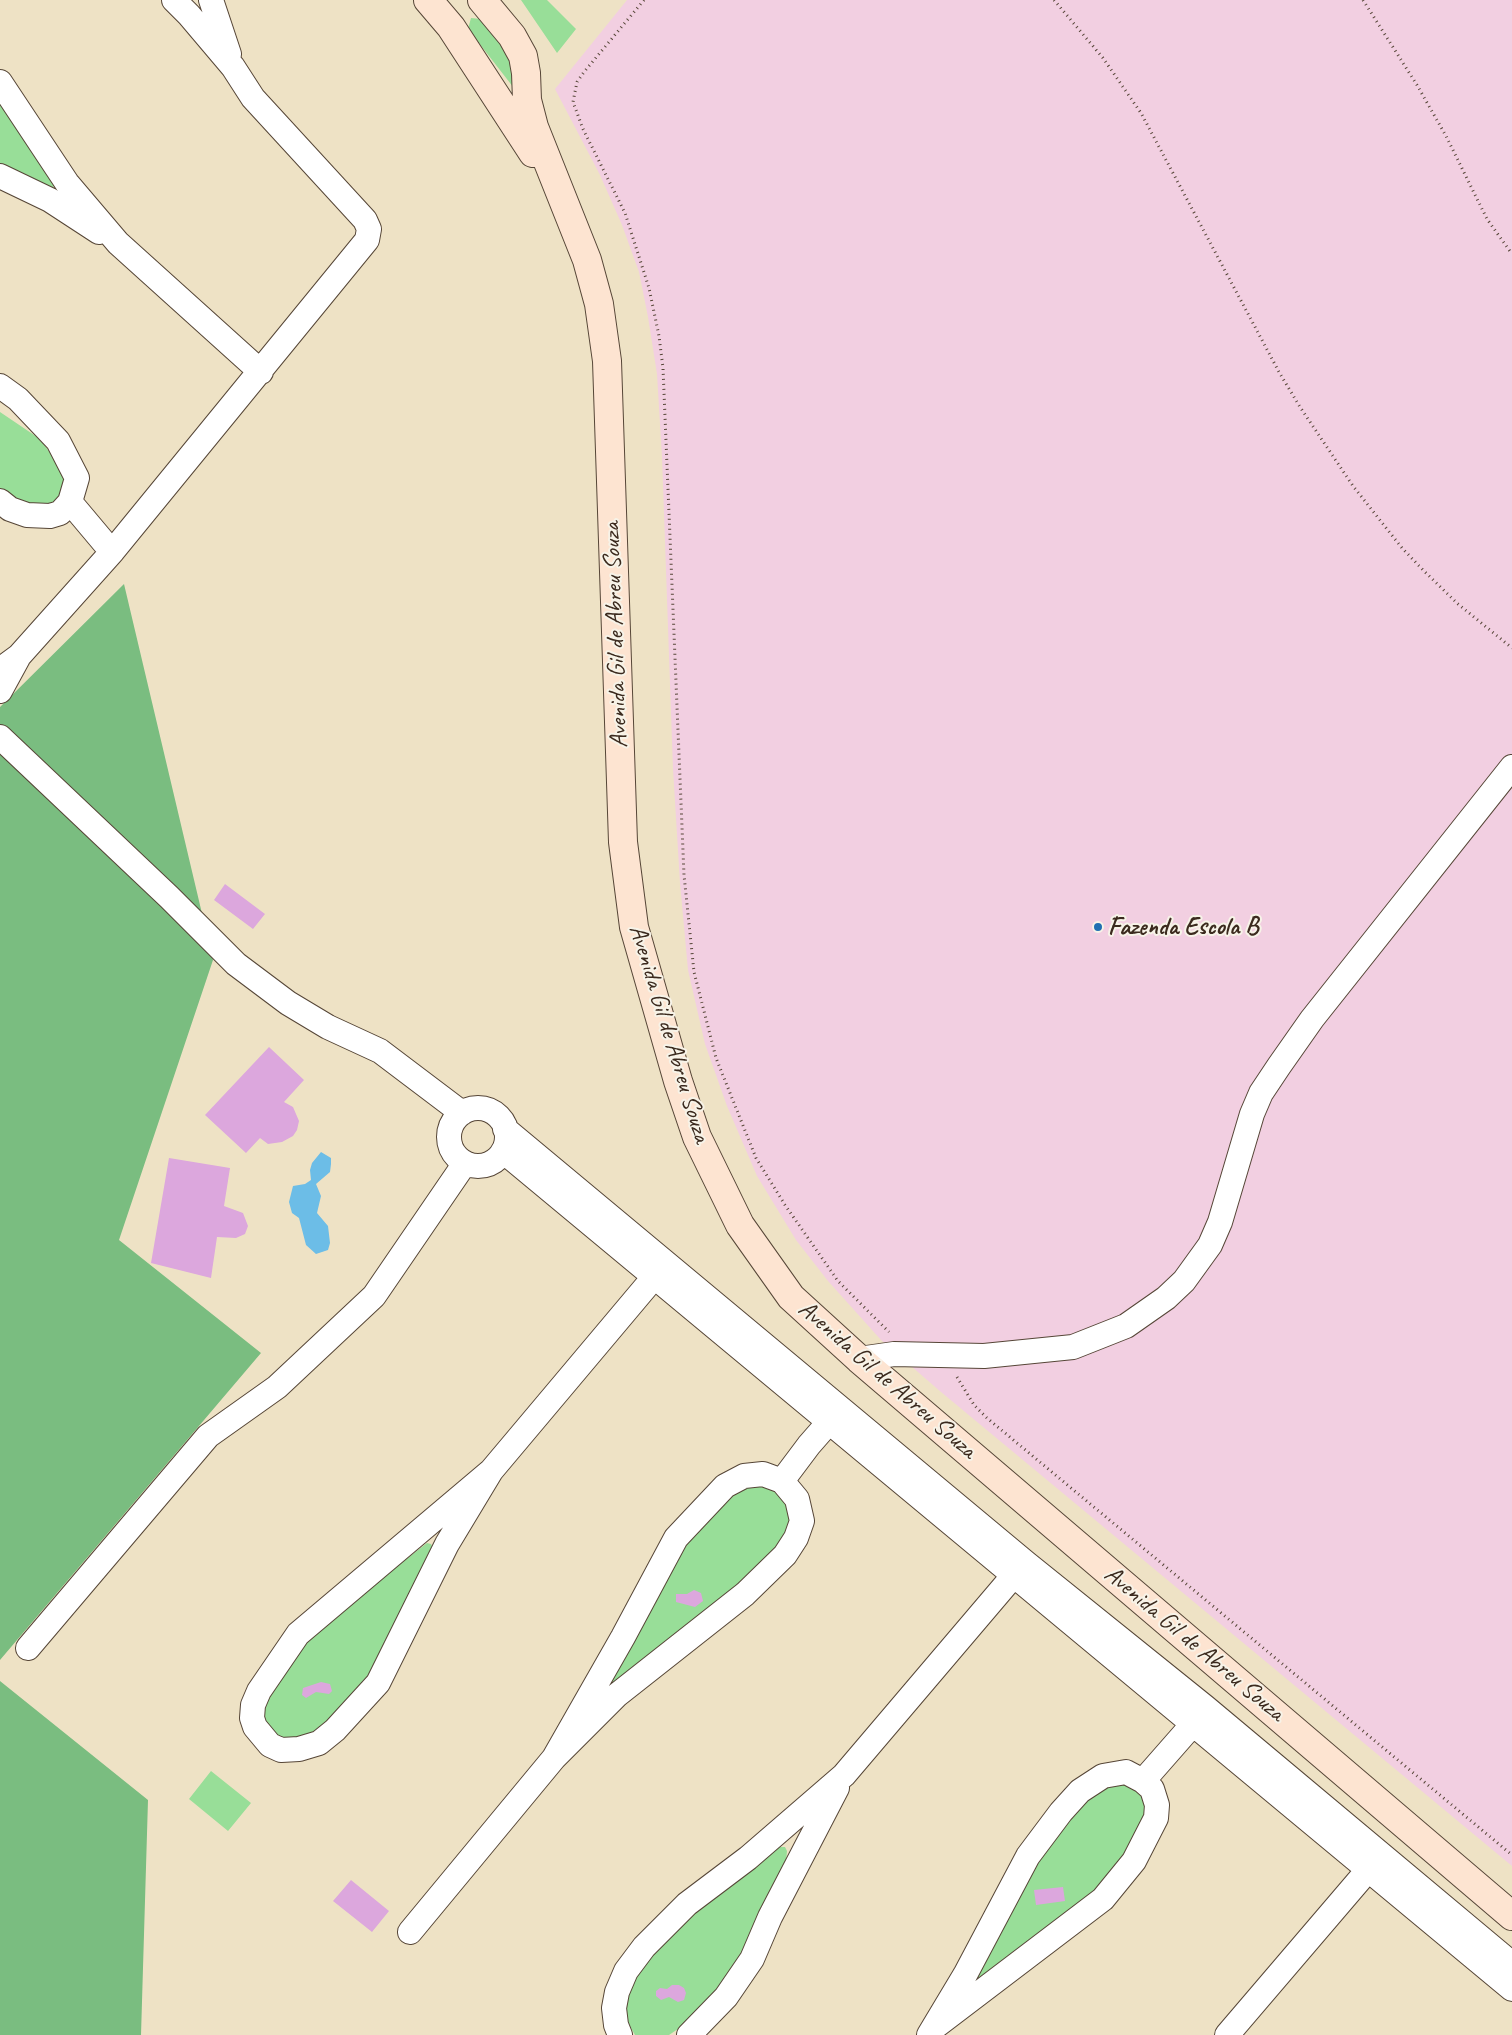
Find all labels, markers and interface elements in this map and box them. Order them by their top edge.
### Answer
street label: Avenida Gil de Abreu Souza [597,521,635,749]
place label: Fazenda Escola B [1108,912,1258,942]
street label: Avenida Gil de Abreu Souza [622,921,716,1147]
marker: Fazenda Escola B [1092,921,1104,933]
street label: Avenida Gil de Abreu Souza [792,1294,982,1466]
street label: Avenida Gil de Abreu Souza [1098,1560,1290,1728]

